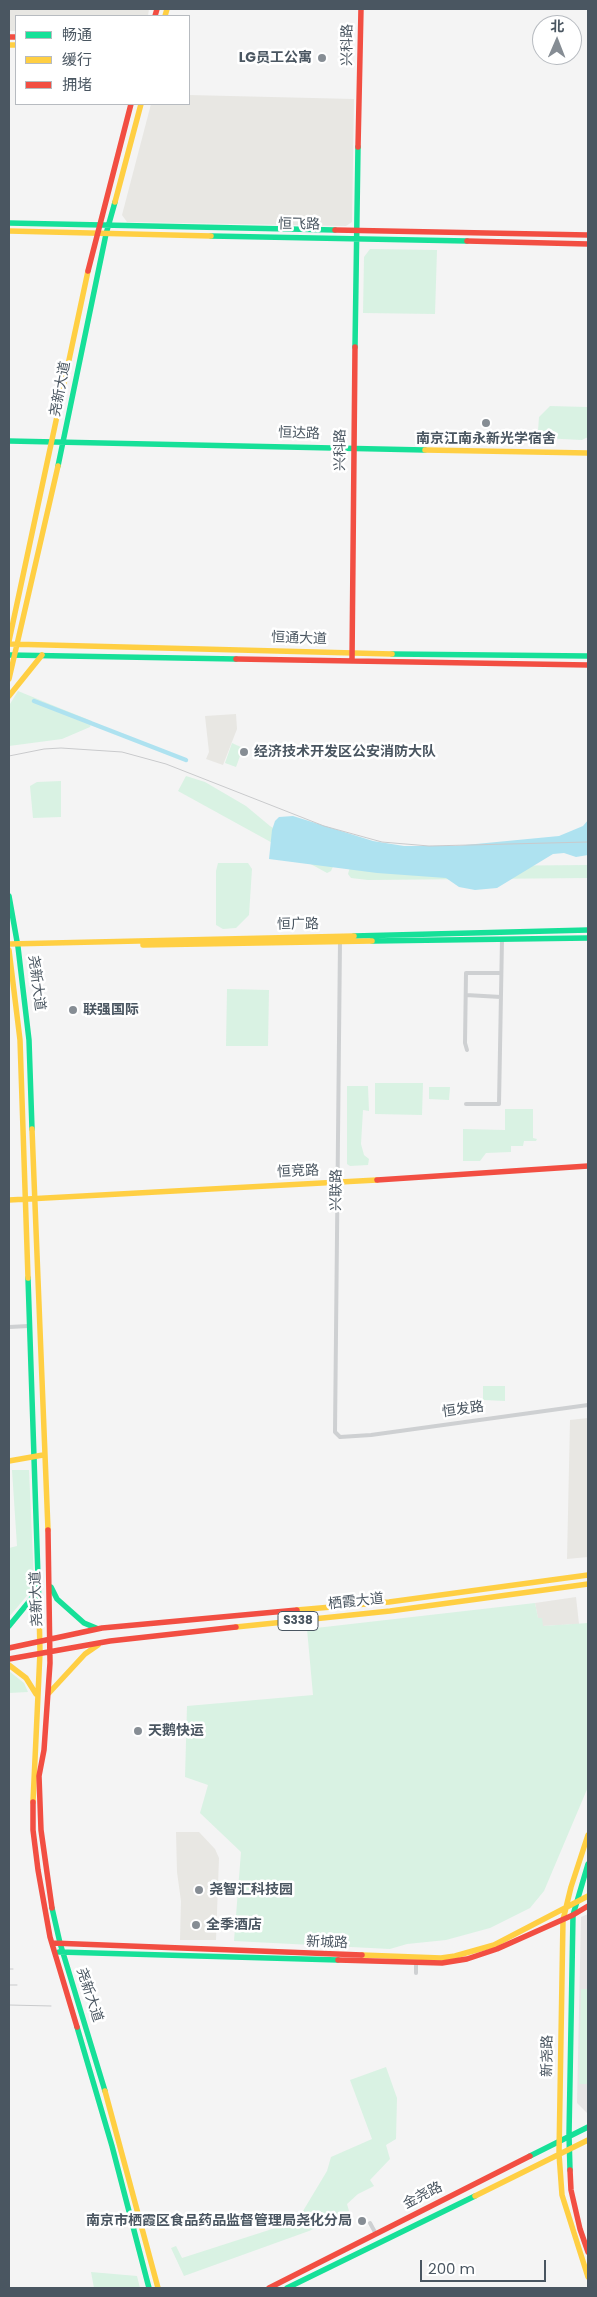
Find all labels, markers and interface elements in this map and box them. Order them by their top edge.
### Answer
legend [15,15,190,105]
north arrow [532,15,582,65]
text: 北 [550,16,564,36]
text: 畅通 [62,24,92,45]
street label: 兴科路 [339,24,357,66]
text: 缓行 [62,49,92,70]
place label: LG员工公寓 [239,50,312,66]
marker: LG员工公寓 [316,52,328,64]
text: 拥堵 [62,74,92,95]
street label: 恒飞路 [278,216,320,234]
street label: 尧新大道 [47,360,75,418]
marker: 南京江南永新光学宿舍 [480,417,492,429]
street label: 恒达路 [278,425,320,443]
street label: 兴科路 [332,429,350,471]
place label: 南京江南永新光学宿舍 [416,431,556,447]
street label: 恒通大道 [271,630,327,648]
place label: 经济技术开发区公安消防大队 [254,744,436,760]
marker: 经济技术开发区公安消防大队 [238,746,250,758]
street label: 恒广路 [277,916,319,934]
street label: 尧新大道 [24,954,48,1012]
place label: 联强国际 [83,1002,139,1018]
marker: 联强国际 [67,1004,79,1016]
street label: 恒竞路 [277,1163,319,1181]
street label: 兴联路 [328,1169,346,1211]
street label: 恒发路 [441,1399,485,1421]
street label: 尧新大道 [28,1571,46,1627]
street label: 栖霞大道 [327,1591,385,1613]
road number: S338 [278,1612,318,1630]
place label: 天鹅快运 [148,1723,204,1739]
marker: 天鹅快运 [132,1725,144,1737]
place label: 尧智汇科技园 [209,1882,293,1898]
marker: 尧智汇科技园 [193,1884,205,1896]
place label: 全季酒店 [206,1917,262,1933]
marker: 全季酒店 [190,1919,202,1931]
street label: 新城路 [306,1934,348,1952]
street label: 尧新大道 [72,1966,106,2024]
street label: 新尧路 [539,2035,557,2077]
street label: 金尧路 [400,2179,446,2213]
place label: 南京市栖霞区食品药品监督管理局尧化分局 [86,2213,352,2229]
marker: 南京市栖霞区食品药品监督管理局尧化分局 [356,2215,368,2227]
scale bar [422,2250,548,2282]
text: 200 m [428,2258,475,2279]

